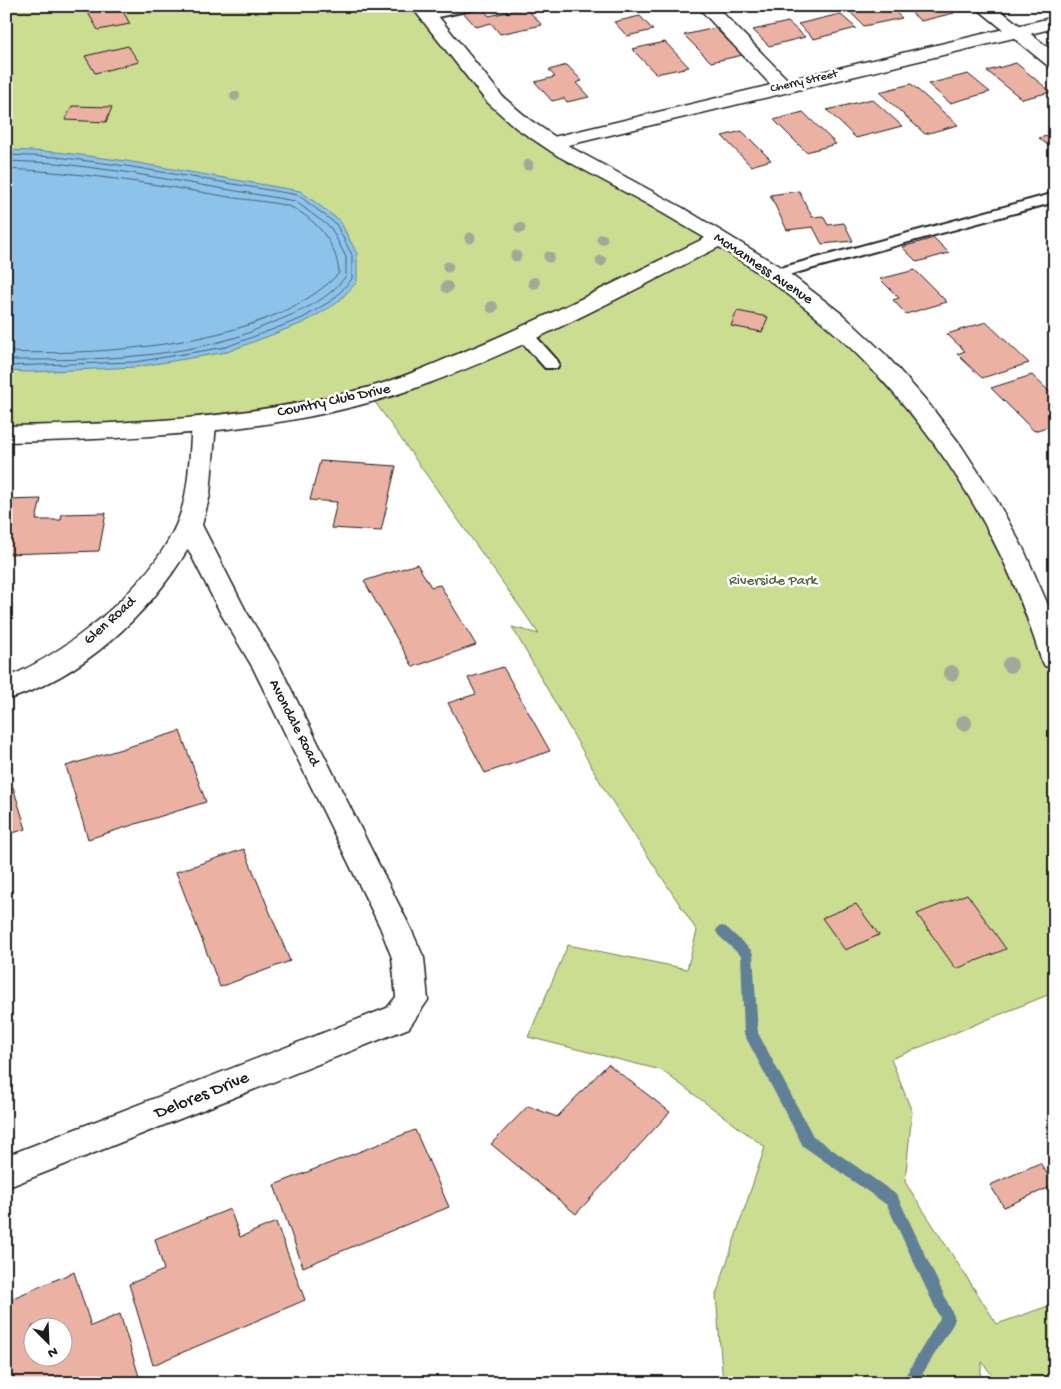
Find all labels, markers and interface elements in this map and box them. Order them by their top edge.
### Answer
street label: Cherry Street [769,67,840,97]
street label: McManness Avenue [710,229,816,309]
street label: Country Club Drive [276,380,392,422]
park label: Riverside Park [729,572,818,590]
street label: Glen Road [80,592,141,649]
street label: Avondale Road [264,677,324,770]
street label: Delores Drive [151,1067,253,1125]
north arrow [22,1316,72,1366]
text: N [45,1342,60,1361]

